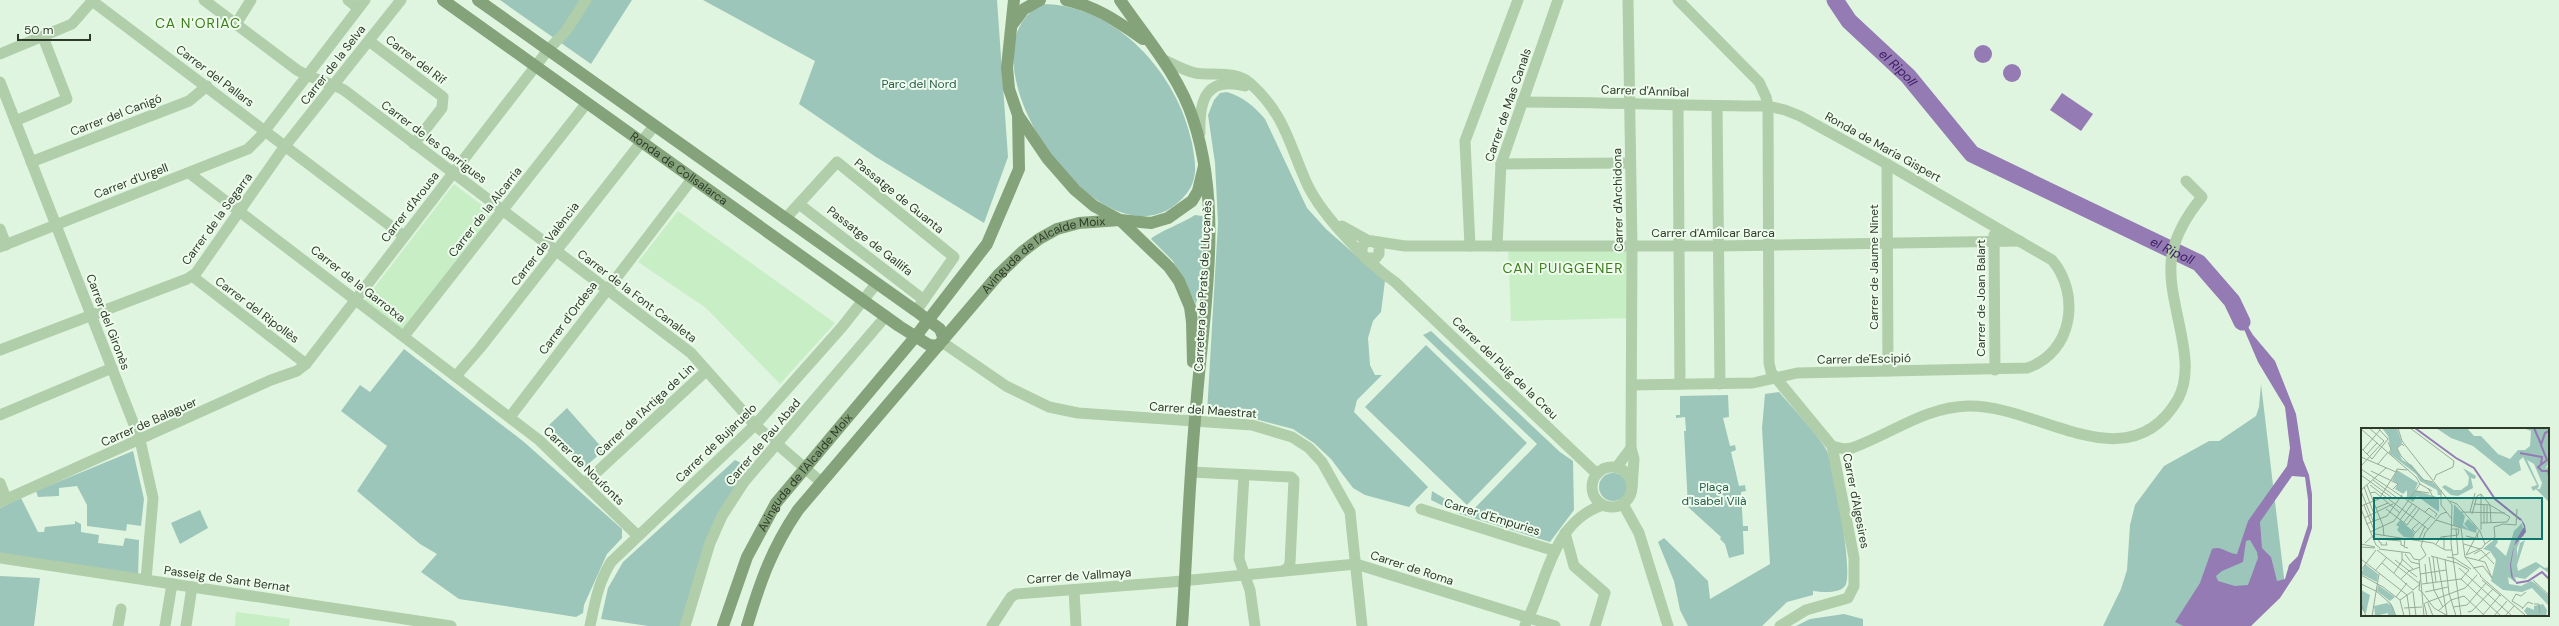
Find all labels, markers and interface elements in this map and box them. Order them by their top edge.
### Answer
district label: CA N'ORIAC [155,14,241,32]
scale bar [18,16,90,42]
text: 50 m [24,22,53,38]
street label: Carrer de la Selva [297,22,369,108]
street label: Carrer del Rif [382,32,450,88]
street label: Carrer del Pallars [173,41,257,111]
water label: el Ripoll [1875,45,1921,91]
street label: Carrer de Mas Canals [1481,46,1535,164]
park label: Parc del Nord [882,76,956,92]
street label: Carrer d'Anníbal [1601,81,1689,101]
street label: Carrer del Canigó [68,90,164,140]
street label: Carrer de les Garrigues [378,97,490,187]
street label: Ronda de Maria Gispert [1822,108,1944,186]
street label: Ronda de Collsalarca [627,128,731,209]
street label: Carrer d'Archidona [1609,148,1627,252]
street label: Passatge de Guanta [851,155,947,237]
street label: Carrer d'Urgell [92,159,170,203]
street label: Carrer de la Alcarria [445,164,525,260]
street label: Carrer d'Arousa [377,168,443,246]
street label: Carrer de la Segarra [178,170,256,268]
street label: Carrer de València [507,199,583,289]
street label: Carretera de Prats de Lluçanès [1191,200,1215,372]
street label: Passatge de Gallifa [824,203,916,279]
street label: Carrer de Jaume Ninet [1866,204,1882,330]
street label: Avinguda de l'Alcalde Moix [978,213,1106,297]
street label: Carrer d'Amílcar Barca [1651,225,1775,241]
water label: el Ripoll [2147,233,2198,269]
street label: Carrer de Joan Balart [1973,239,1989,357]
street label: Carrer de la Garrotxa [307,242,409,326]
street label: Carrer de la Font Canaleta [574,246,700,346]
district label: CAN PUIGGENER [1502,259,1624,277]
street label: Carrer del Gironès [82,272,134,372]
street label: Carrer del Ripollès [212,273,302,347]
street label: Carrer d'Ordesa [535,278,601,358]
street label: Carrer del Puig de la Creu [1449,313,1562,423]
street label: Carrer de'Escipió [1817,350,1911,368]
street label: Carrer de l'Artiga de Lin [592,360,698,460]
street label: Carrer de Balaguer [98,393,200,450]
street label: Carrer de Pau Abad [722,395,804,489]
street label: Carrer del Maestrat [1149,398,1258,422]
street label: Carrer de Bujaruelo [672,400,760,486]
street label: Avinguda de l'Alcalde Moix [754,410,856,534]
street label: Carrer de Noufonts [540,423,628,509]
inset map [2361,428,2549,616]
street label: Carrer d'Algesires [1839,452,1873,550]
park label: Plaça d'Isabel Vilà [1681,479,1747,509]
street label: Carrer d'Empuries [1442,495,1542,539]
street label: Carrer de Roma [1368,547,1456,589]
street label: Passeig de Sant Bernat [163,562,291,596]
street label: Carrer de Vallmaya [1026,564,1132,588]

